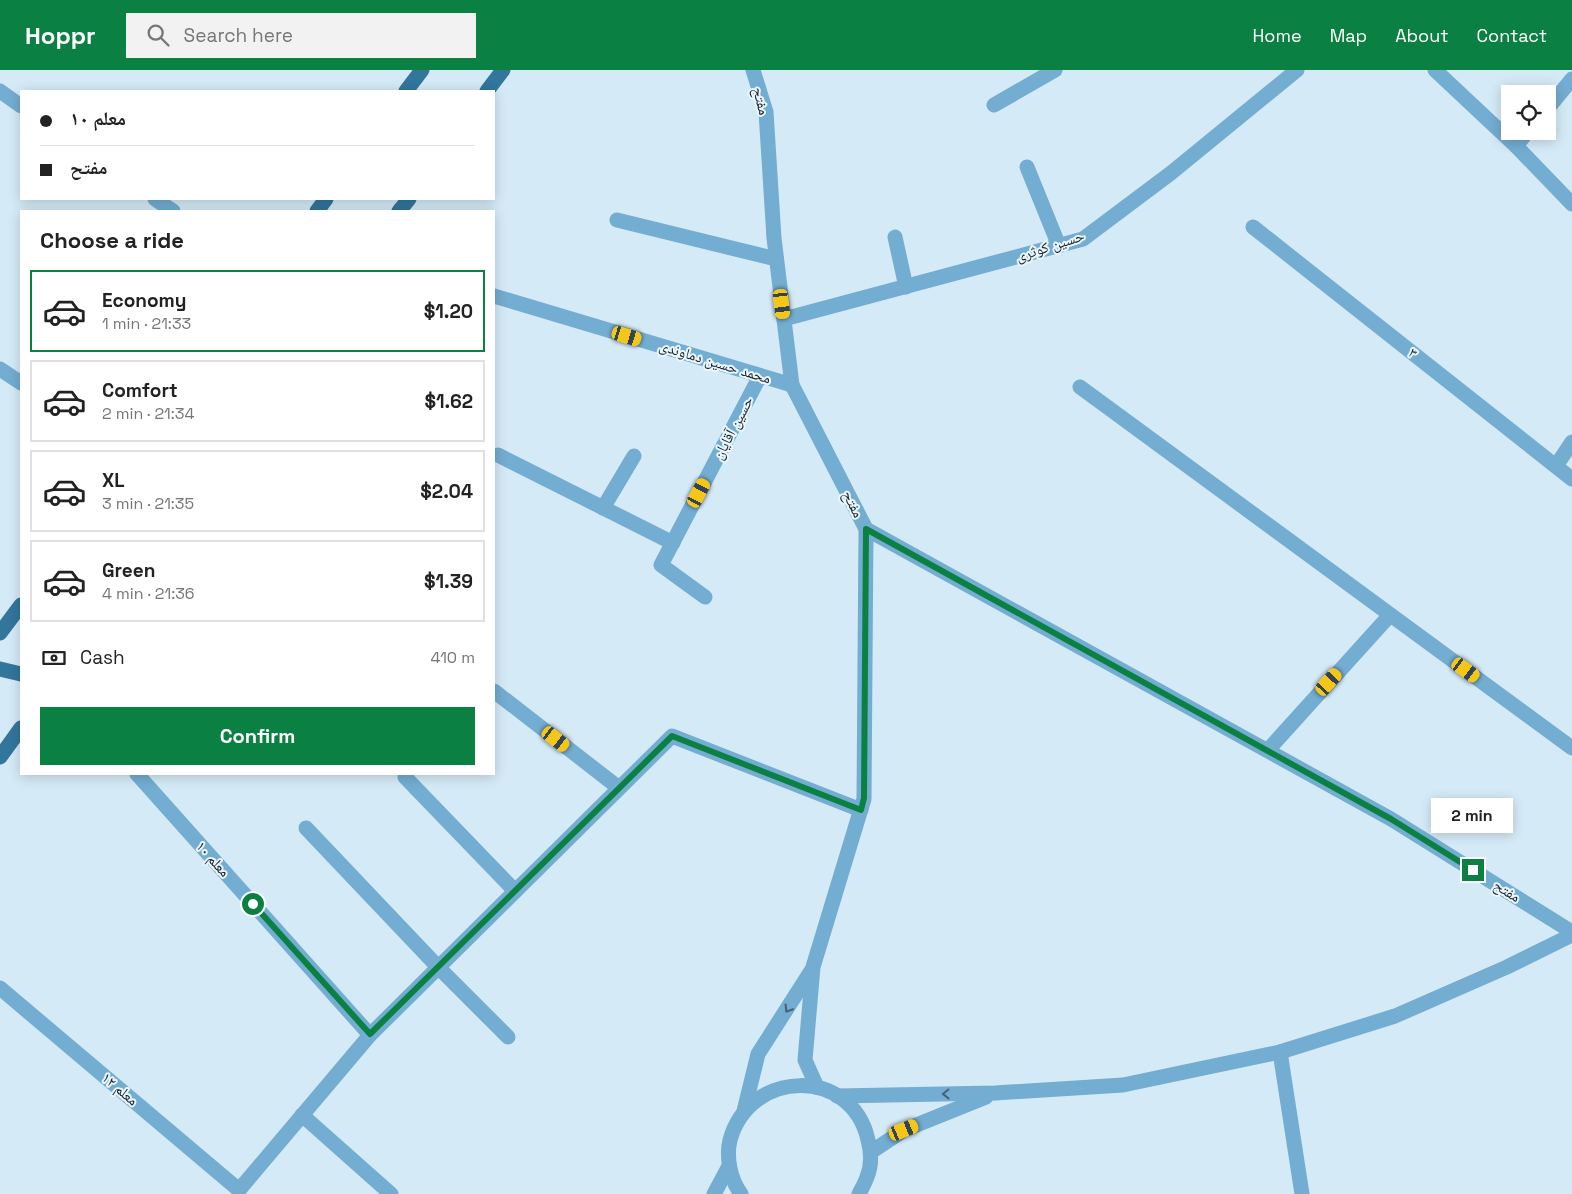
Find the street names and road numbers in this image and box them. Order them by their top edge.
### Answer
street label: مفتح [748,85,774,117]
street label: حسین کوثری [1013,225,1087,267]
street label: محمد حسین دماوندی [657,335,773,389]
street label: ۳ [1405,343,1422,362]
street label: حسین آقایان [708,392,758,463]
street label: مفتح [838,487,868,521]
street label: معلم ۱۰ [192,837,235,881]
street label: مفتح [1490,875,1524,907]
street label: معلم ۱۲ [97,1068,143,1110]

